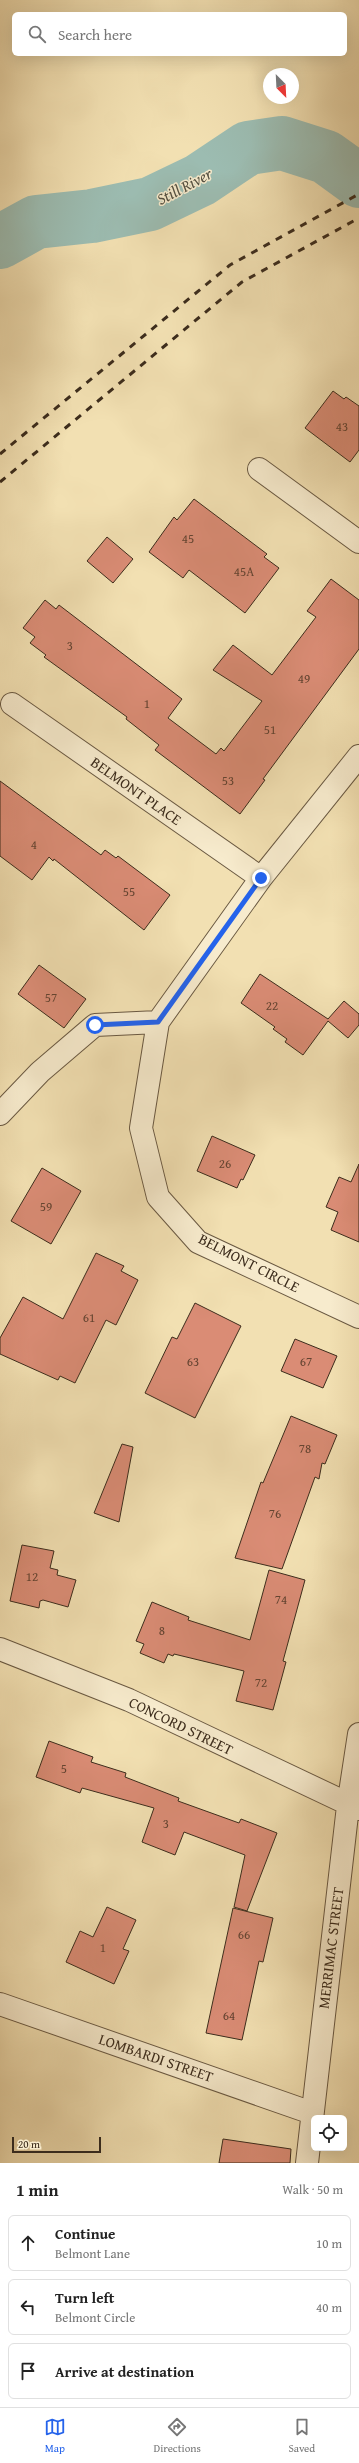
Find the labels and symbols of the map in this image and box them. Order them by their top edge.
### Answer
north arrow [263,68,299,104]
water label: Still River [152,161,217,211]
house number: 43 [336,417,348,436]
house number: 45 [182,529,194,548]
house number: 45A [234,562,254,581]
house number: 3 [67,636,73,655]
house number: 49 [298,669,310,688]
house number: 1 [144,694,150,713]
house number: 51 [264,720,276,739]
street label: BELMONT PLACE [87,752,186,830]
house number: 53 [222,771,234,790]
house number: 4 [31,835,37,854]
route end [252,869,270,887]
house number: 55 [123,882,135,901]
house number: 57 [45,988,57,1007]
house number: 22 [266,996,278,1015]
route start [86,1016,104,1034]
house number: 26 [219,1154,231,1173]
house number: 59 [40,1197,52,1216]
street label: BELMONT CIRCLE [195,1228,304,1297]
house number: 61 [83,1308,95,1327]
house number: 63 [187,1352,199,1371]
house number: 67 [300,1352,312,1371]
house number: 78 [299,1439,311,1458]
house number: 76 [269,1504,281,1523]
house number: 12 [26,1567,38,1586]
house number: 74 [275,1590,287,1609]
house number: 8 [159,1621,165,1640]
house number: 72 [255,1673,267,1692]
street label: CONCORD STREET [126,1691,237,1760]
house number: 5 [61,1759,67,1778]
house number: 3 [163,1814,169,1833]
street label: MERRIMAC STREET [313,1885,348,2010]
house number: 66 [238,1925,250,1944]
house number: 1 [100,1938,106,1957]
house number: 64 [223,2006,235,2025]
street label: LOMBARDI STREET [96,2028,217,2087]
scale bar [12,2135,101,2154]

